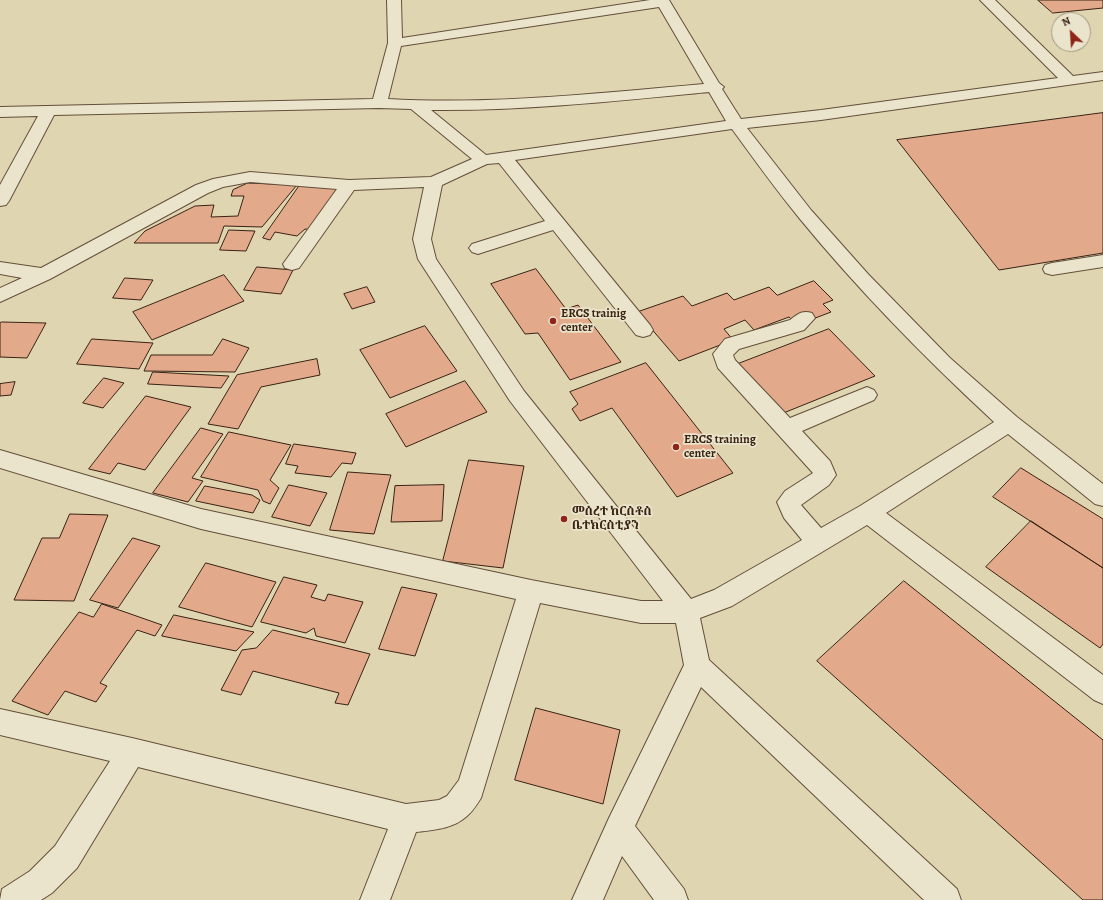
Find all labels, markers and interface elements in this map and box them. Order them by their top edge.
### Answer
north arrow [1051,12,1091,52]
text: N [1059,13,1073,30]
place label: ERCS trainig center [561,307,626,335]
marker: ERCS trainig center [548,316,558,326]
place label: ERCS training center [684,433,756,461]
marker: ERCS training center [671,442,681,452]
place label: መሰረተ ከርስቶስ ቤተክርስቲያን [572,505,652,533]
marker: መሰረተ ከርስቶስ ቤተክርስቲያን [559,514,569,524]

